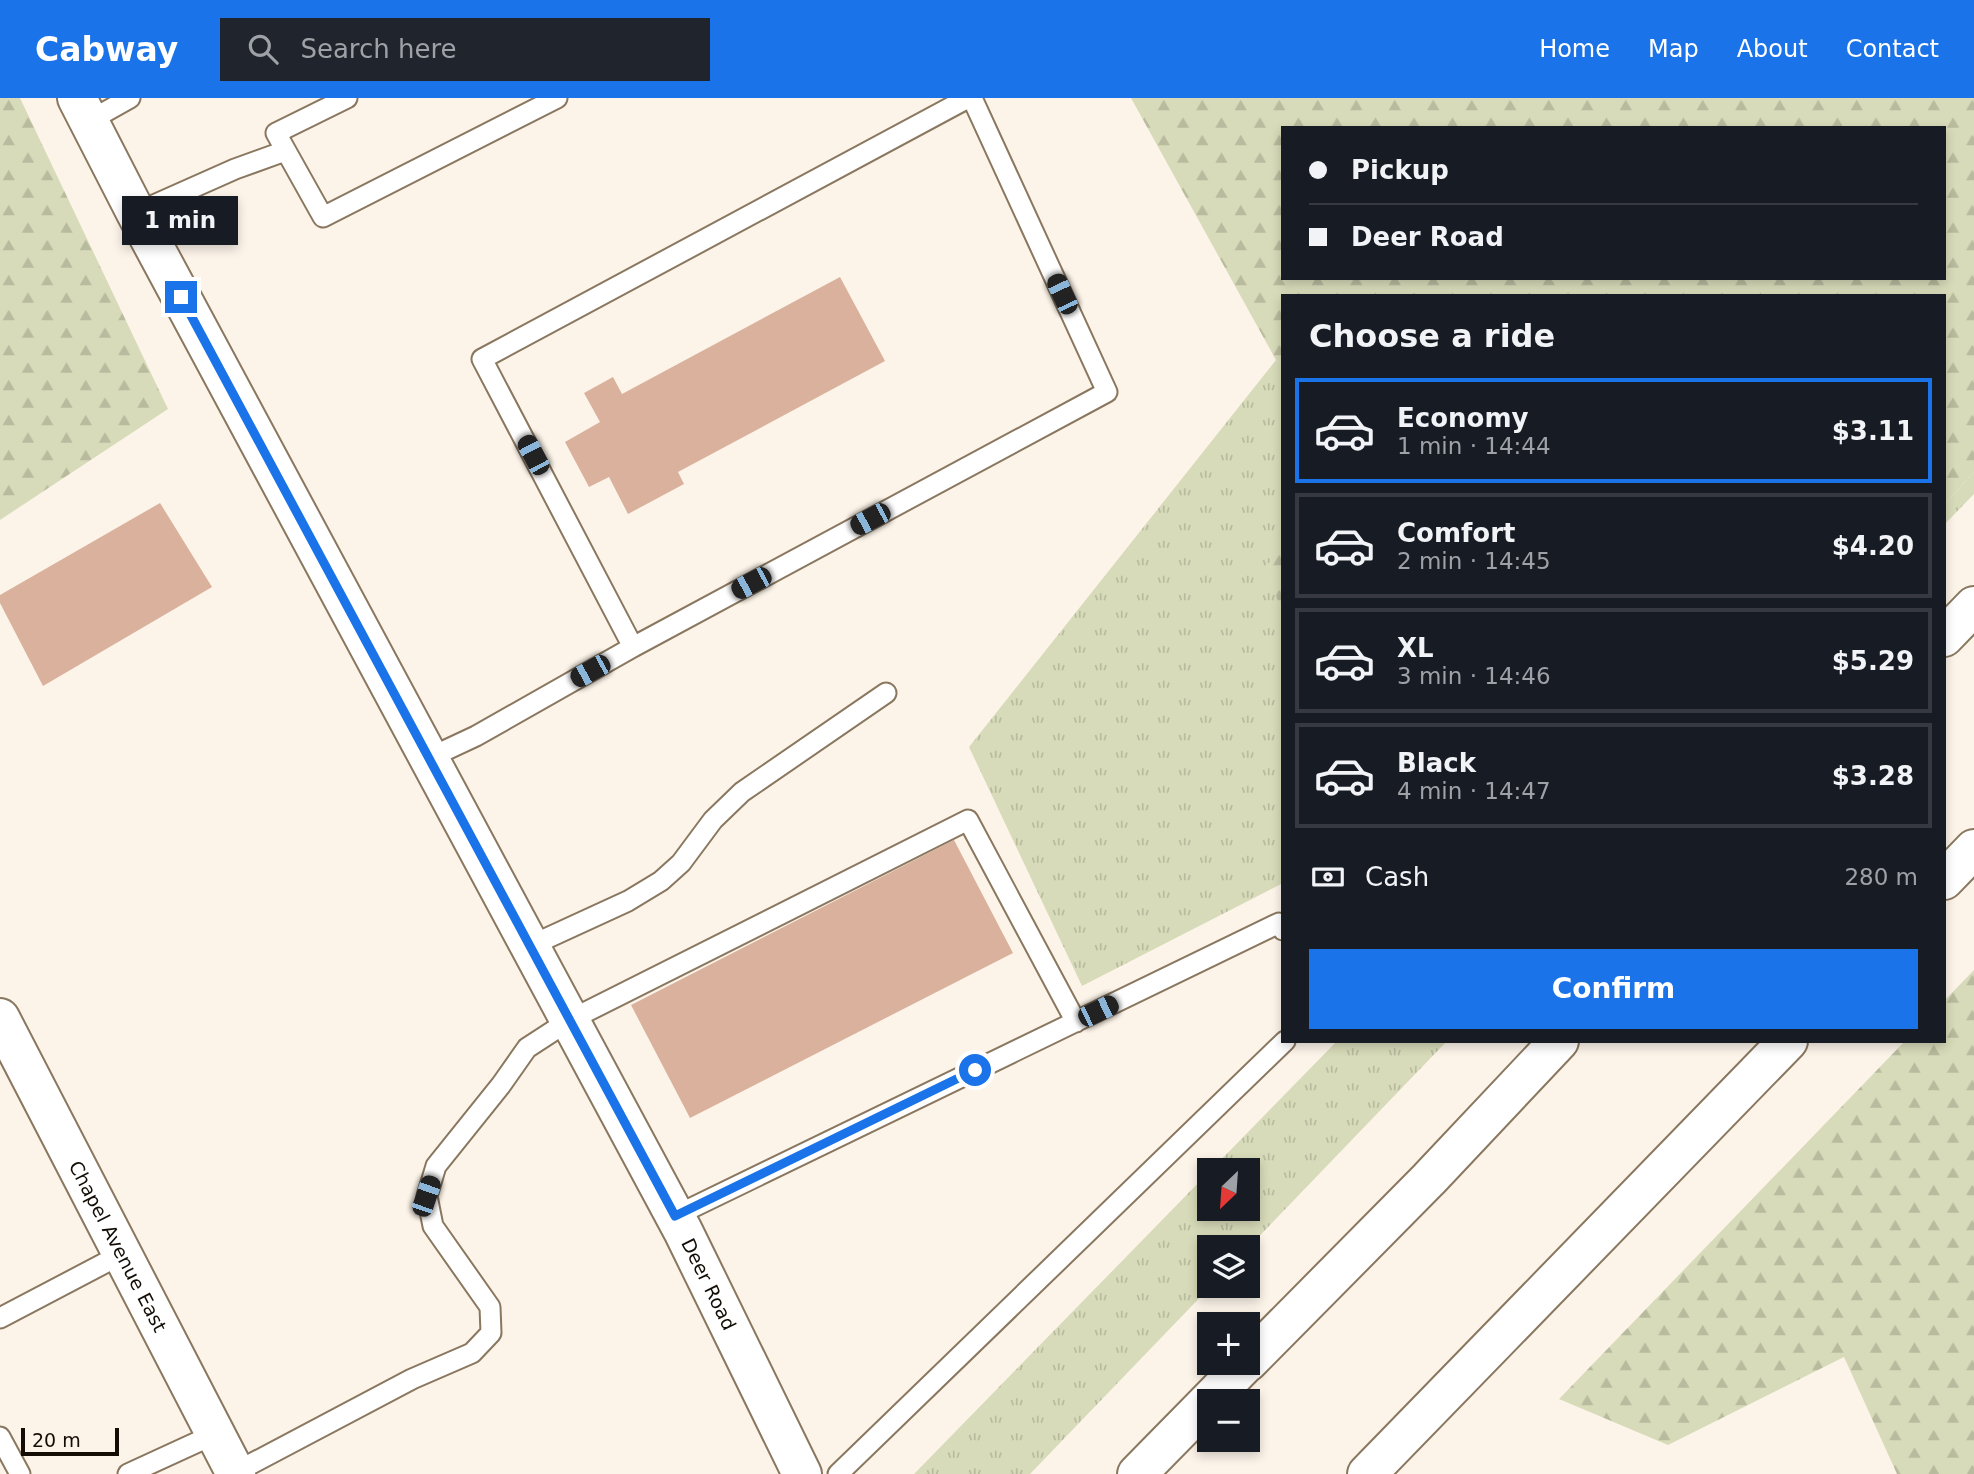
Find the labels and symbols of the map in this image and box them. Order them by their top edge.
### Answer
callout: 1 min [123,195,239,244]
car [1044,271,1081,317]
route end [165,281,197,313]
car [514,432,553,478]
car [847,500,894,538]
car [728,564,775,602]
car [567,652,614,690]
car [1075,992,1122,1030]
route start [959,1054,991,1086]
street label: Chapel Avenue East [65,1157,172,1336]
north arrow [1197,1158,1260,1222]
car [410,1173,443,1219]
street label: Deer Road [677,1235,741,1334]
scale bar [21,1425,119,1457]

